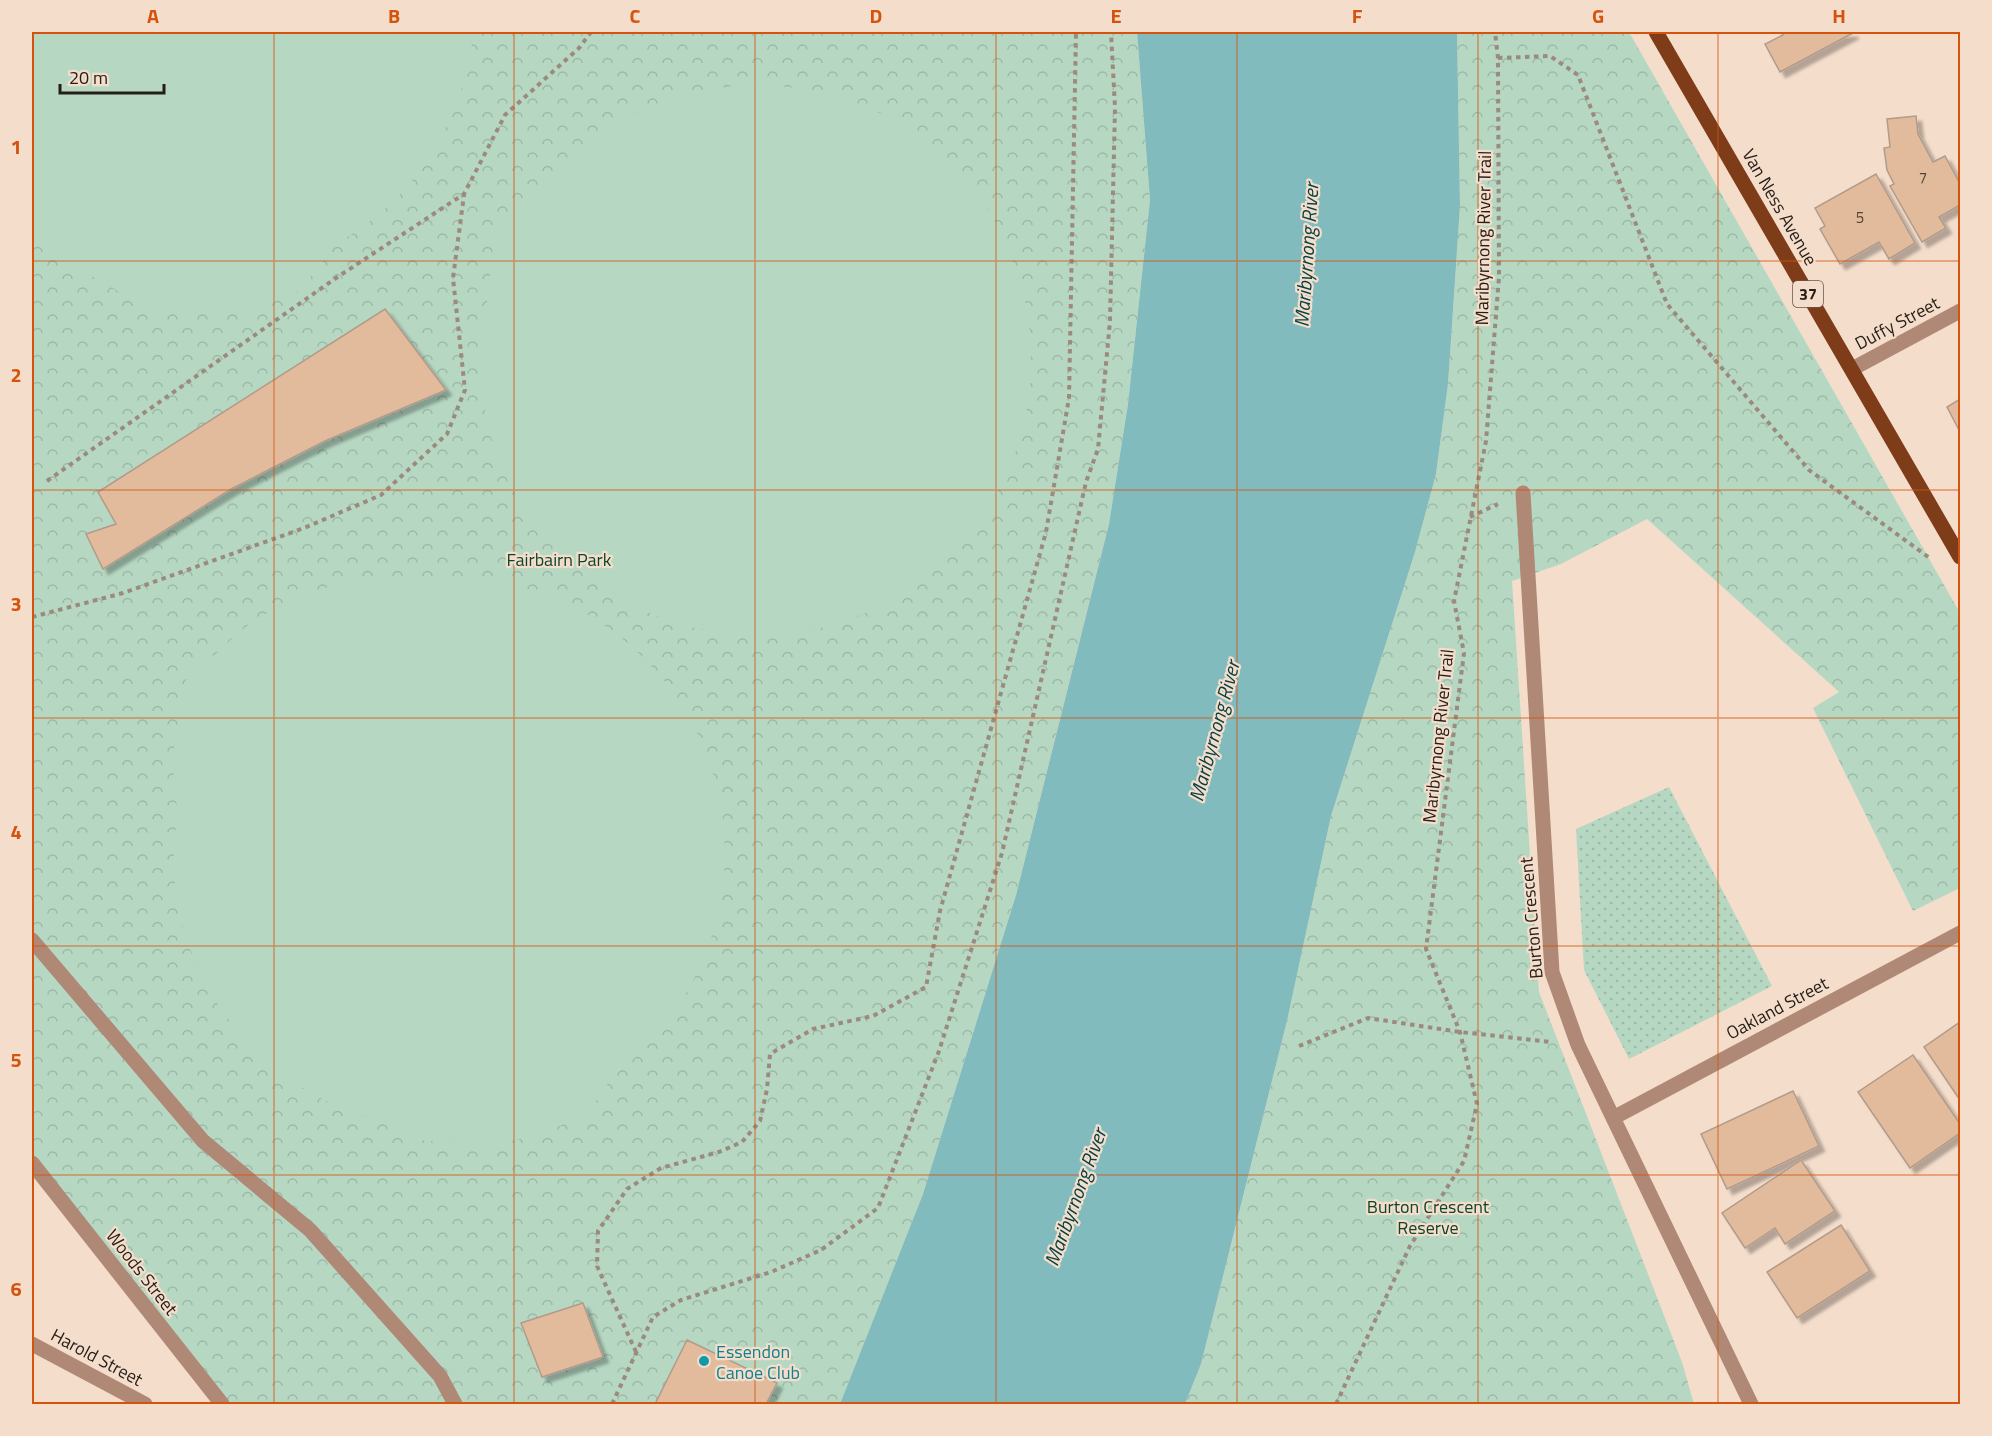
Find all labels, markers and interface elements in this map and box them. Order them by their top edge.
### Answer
text: A [147,0,159,31]
text: B [388,0,400,31]
text: C [630,0,641,31]
text: D [870,0,882,31]
text: E [1110,0,1122,31]
text: F [1352,0,1363,31]
text: G [1592,0,1604,31]
text: H [1832,0,1846,31]
scale bar [60,57,164,95]
text: 20 m [69,64,108,91]
text: 1 [10,131,22,162]
street label: Van Ness Avenue [1736,144,1824,270]
street label: Maribyrnong River Trail [1468,150,1498,326]
house number: 7 [1919,166,1927,189]
water label: Maribyrnong River [1285,179,1327,328]
house number: 5 [1856,206,1864,229]
road number: 37 [1793,281,1823,307]
street label: Duffy Street [1850,289,1945,357]
text: 2 [10,359,22,390]
park label: Fairbairn Park [507,546,612,573]
text: 3 [10,588,22,619]
street label: Maribyrnong River Trail [1415,648,1461,824]
water label: Maribyrnong River [1180,655,1248,805]
text: 4 [10,816,22,847]
street label: Burton Crescent [1512,855,1550,980]
street label: Oakland Street [1721,969,1833,1046]
text: 5 [10,1044,22,1075]
water label: Maribyrnong River [1036,1121,1115,1270]
park label: Burton Crescent Reserve [1367,1193,1490,1241]
street label: Woods Street [100,1223,185,1321]
text: 6 [10,1273,22,1304]
street label: Harold Street [46,1321,148,1393]
place label: Essendon Canoe Club [716,1338,800,1386]
marker: Essendon Canoe Club [697,1354,711,1368]

